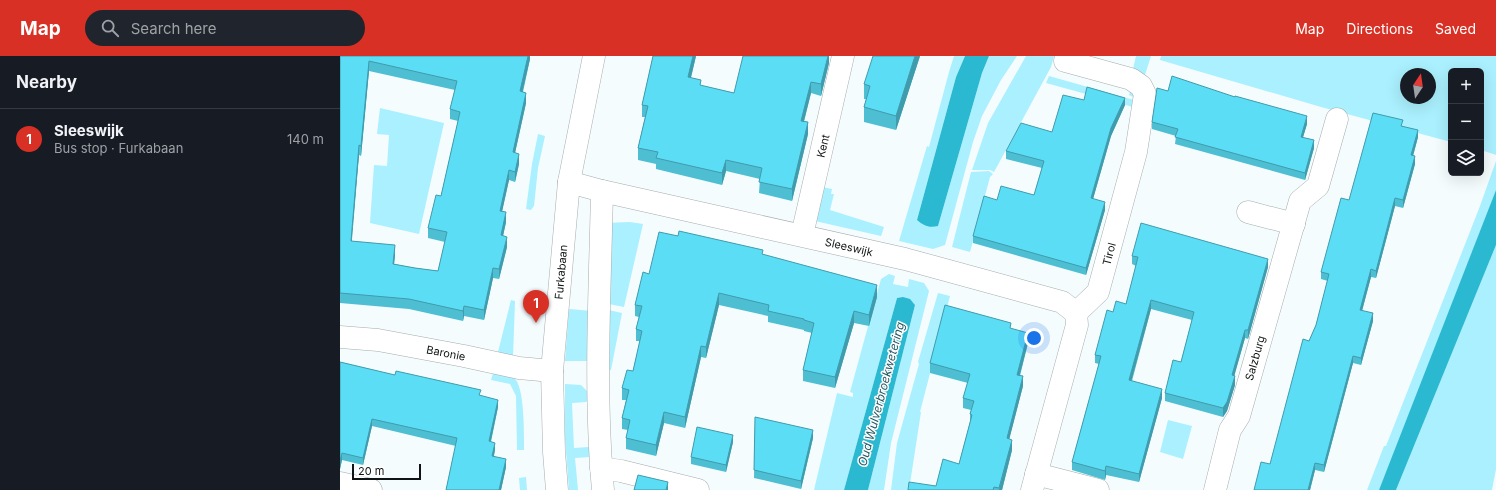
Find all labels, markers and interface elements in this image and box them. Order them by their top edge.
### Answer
search box [85,10,365,46]
text: Map [20,17,61,40]
icon: search [99,17,121,39]
text: Search here [131,19,216,38]
text: Map [1295,20,1324,37]
text: Directions [1346,20,1413,37]
text: Saved [1435,20,1476,37]
north arrow [1400,68,1436,104]
map controls [1448,68,1484,176]
button: + [1448,68,1484,104]
text: Nearby [16,72,77,92]
button: − [1448,104,1484,140]
text: Sleeswijk [54,121,124,140]
text: 1 [26,131,32,147]
text: 140 m [287,131,324,147]
street label: Kent [814,133,833,159]
text: Bus stop · Furkabaan [54,140,183,156]
button: layers [1448,140,1484,176]
street label: Sleeswijk [824,235,874,259]
street label: Tirol [1099,241,1119,267]
street label: Furkabaan [552,244,570,300]
pin: 1 [523,290,549,323]
water label: Oud Wulverbroekwetering [855,320,907,468]
your location [1024,328,1044,348]
street label: Salzburg [1242,334,1268,382]
street label: Baronie [425,342,467,364]
scale bar [352,462,421,481]
text: 20 m [358,464,384,478]

